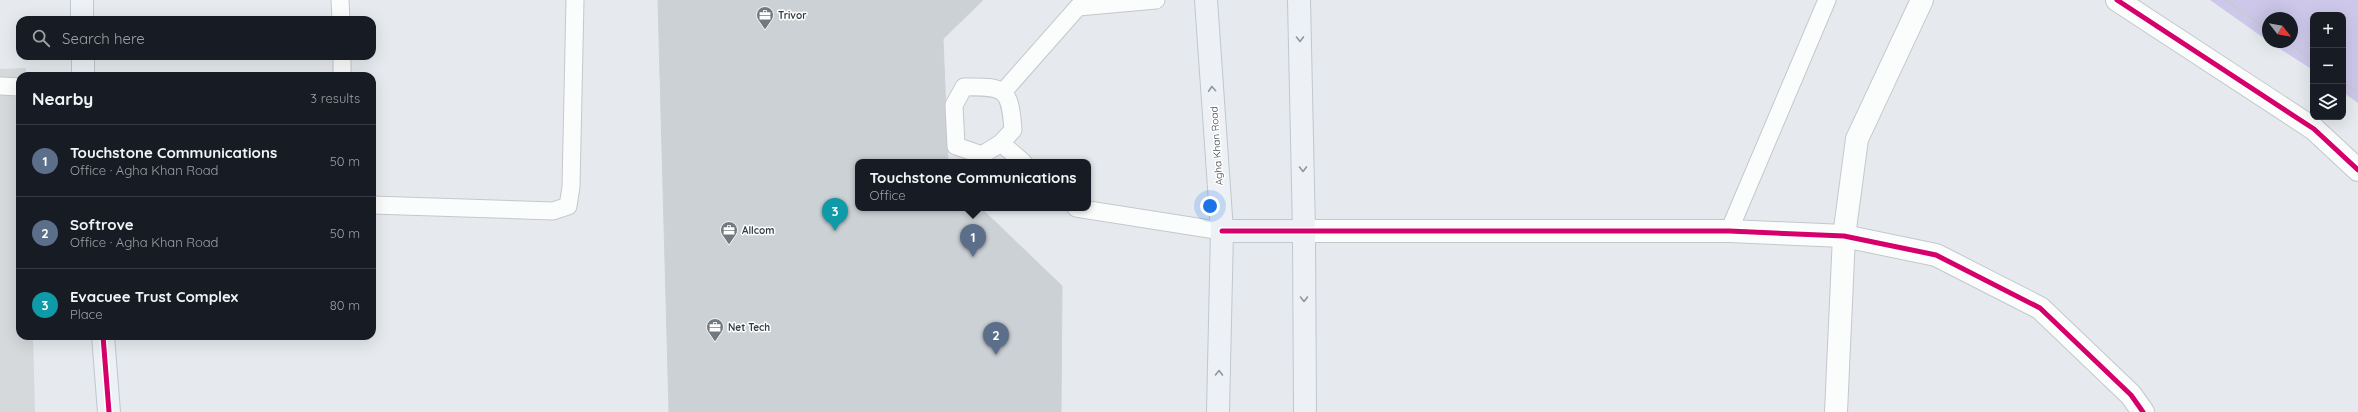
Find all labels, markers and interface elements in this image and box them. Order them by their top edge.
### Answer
office icon: Trivor [755,5,775,30]
place label: Trivor [778,9,807,22]
north arrow [2262,12,2298,48]
map controls [2310,12,2346,120]
button: + [2310,12,2346,48]
search box [16,16,376,60]
icon: search [30,27,52,49]
text: Search here [62,29,145,48]
one-way arrow [1296,36,1304,42]
button: − [2310,48,2346,84]
button: layers [2310,84,2346,120]
one-way arrow [1208,86,1216,92]
text: Nearby [32,88,93,109]
text: 3 results [310,90,360,106]
street label: Agha Khan Road [1207,106,1226,186]
text: Touchstone Communications [70,143,277,162]
text: 1 [42,153,48,169]
text: 50 m [330,153,360,169]
popup [855,159,1091,211]
text: Office · Agha Khan Road [70,162,219,178]
one-way arrow [1299,166,1307,172]
text: Touchstone Communications [869,168,1077,187]
text: Office [869,187,906,203]
your location [1200,196,1220,216]
pin: 3 [822,198,848,231]
text: Softrove [70,215,134,234]
office icon: Allcom [719,220,739,245]
place label: Allcom [742,224,774,237]
pin: 1 [960,224,986,257]
text: 2 [41,225,49,241]
text: 50 m [330,225,360,241]
text: Office · Agha Khan Road [70,234,219,250]
text: Evacuee Trust Complex [70,287,238,306]
one-way arrow [1300,296,1308,302]
text: 3 [42,297,48,313]
text: 80 m [330,297,360,313]
text: Place [70,306,103,322]
office icon: Net Tech [705,317,725,342]
place label: Net Tech [728,321,770,334]
pin: 2 [983,322,1009,355]
one-way arrow [1215,370,1223,376]

